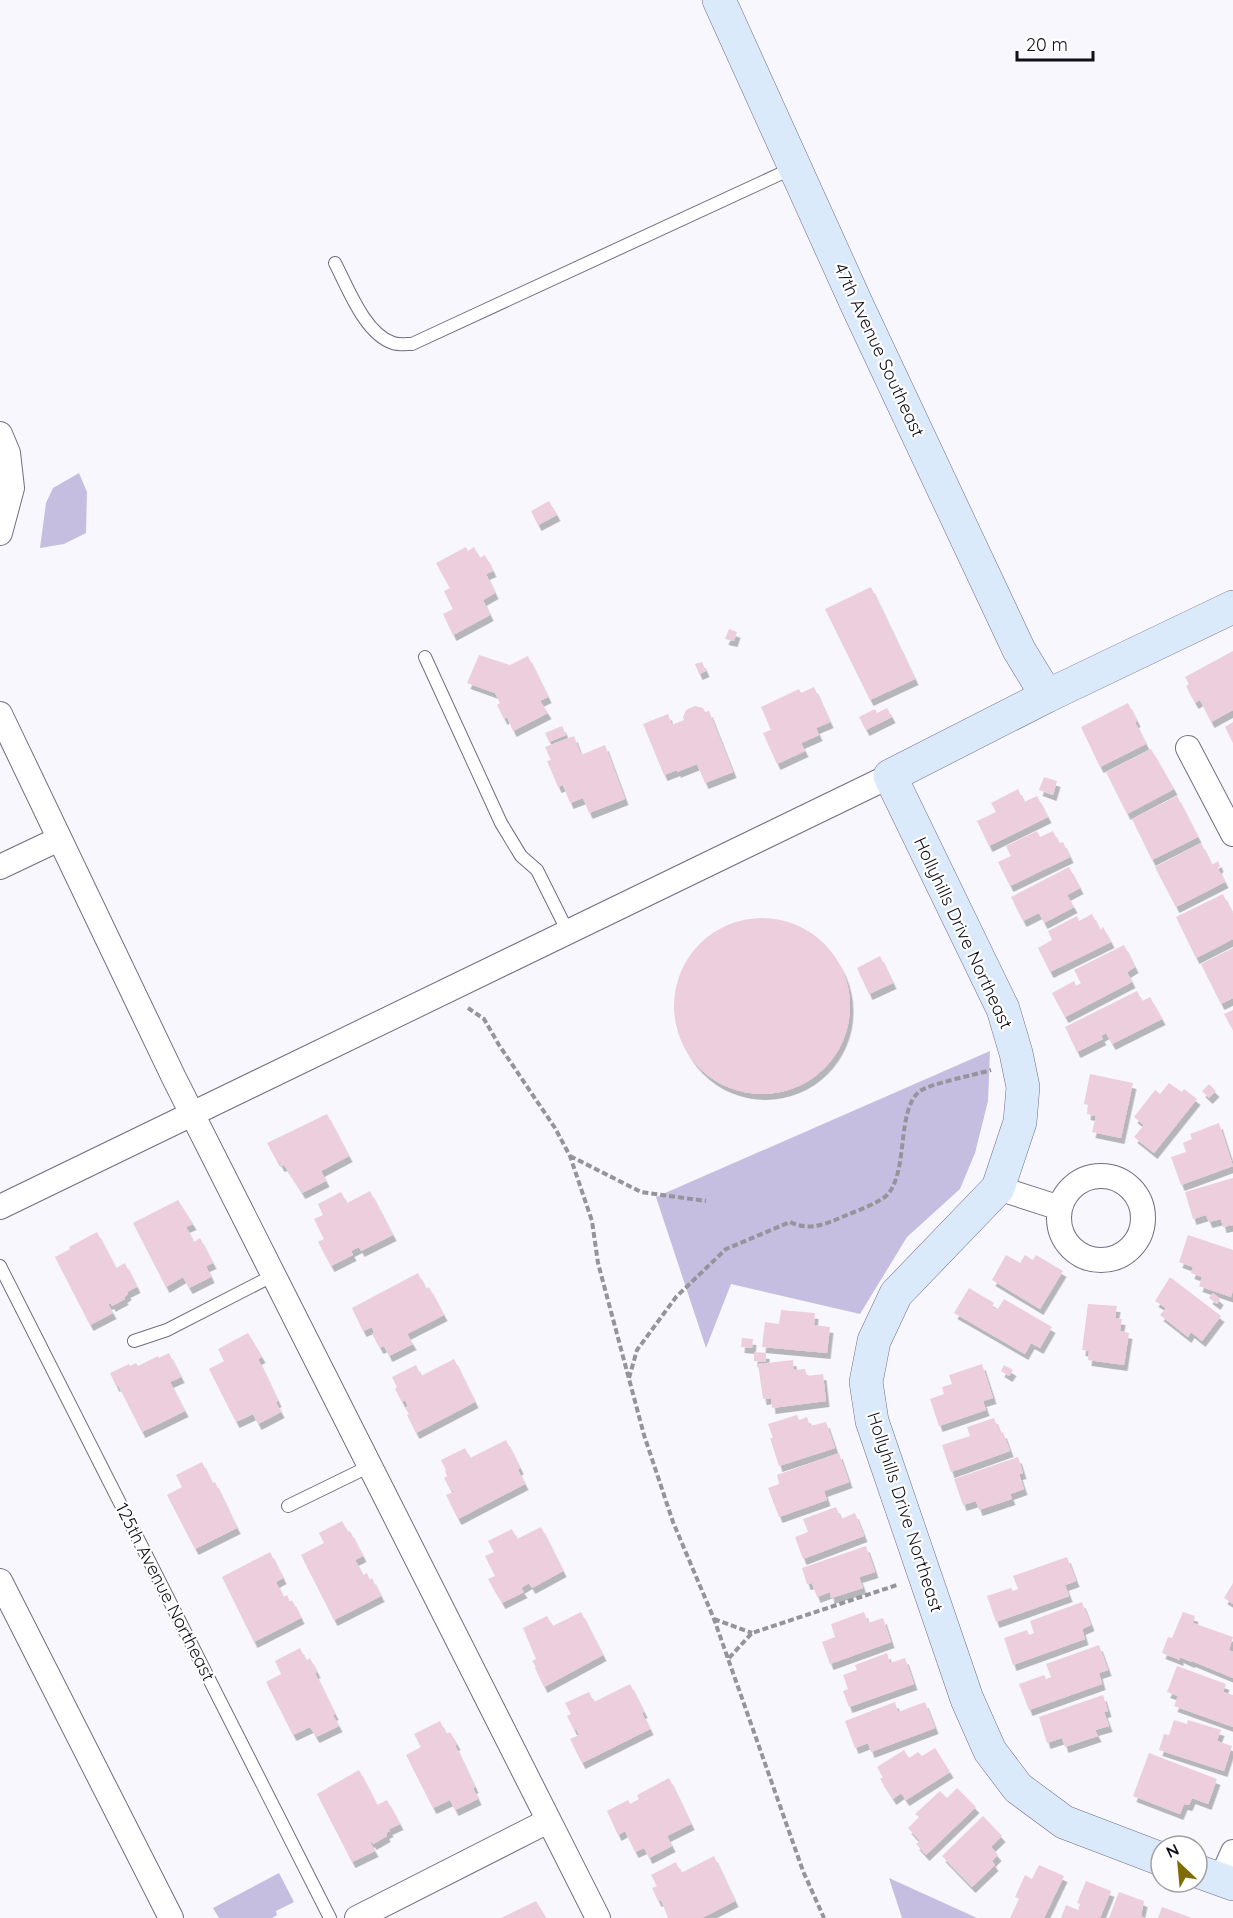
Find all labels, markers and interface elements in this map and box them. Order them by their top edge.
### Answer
scale bar [1017,24,1094,62]
text: 20 m [1026,33,1068,56]
street label: 47th Avenue Southeast [829,259,930,440]
street label: Hollyhills Drive Northeast [909,833,1018,1032]
street label: Hollyhills Drive Northeast [862,1409,949,1615]
street label: 125th Avenue Northeast [110,1499,220,1685]
north arrow [1149,1834,1209,1894]
text: N [1163,1839,1182,1862]

